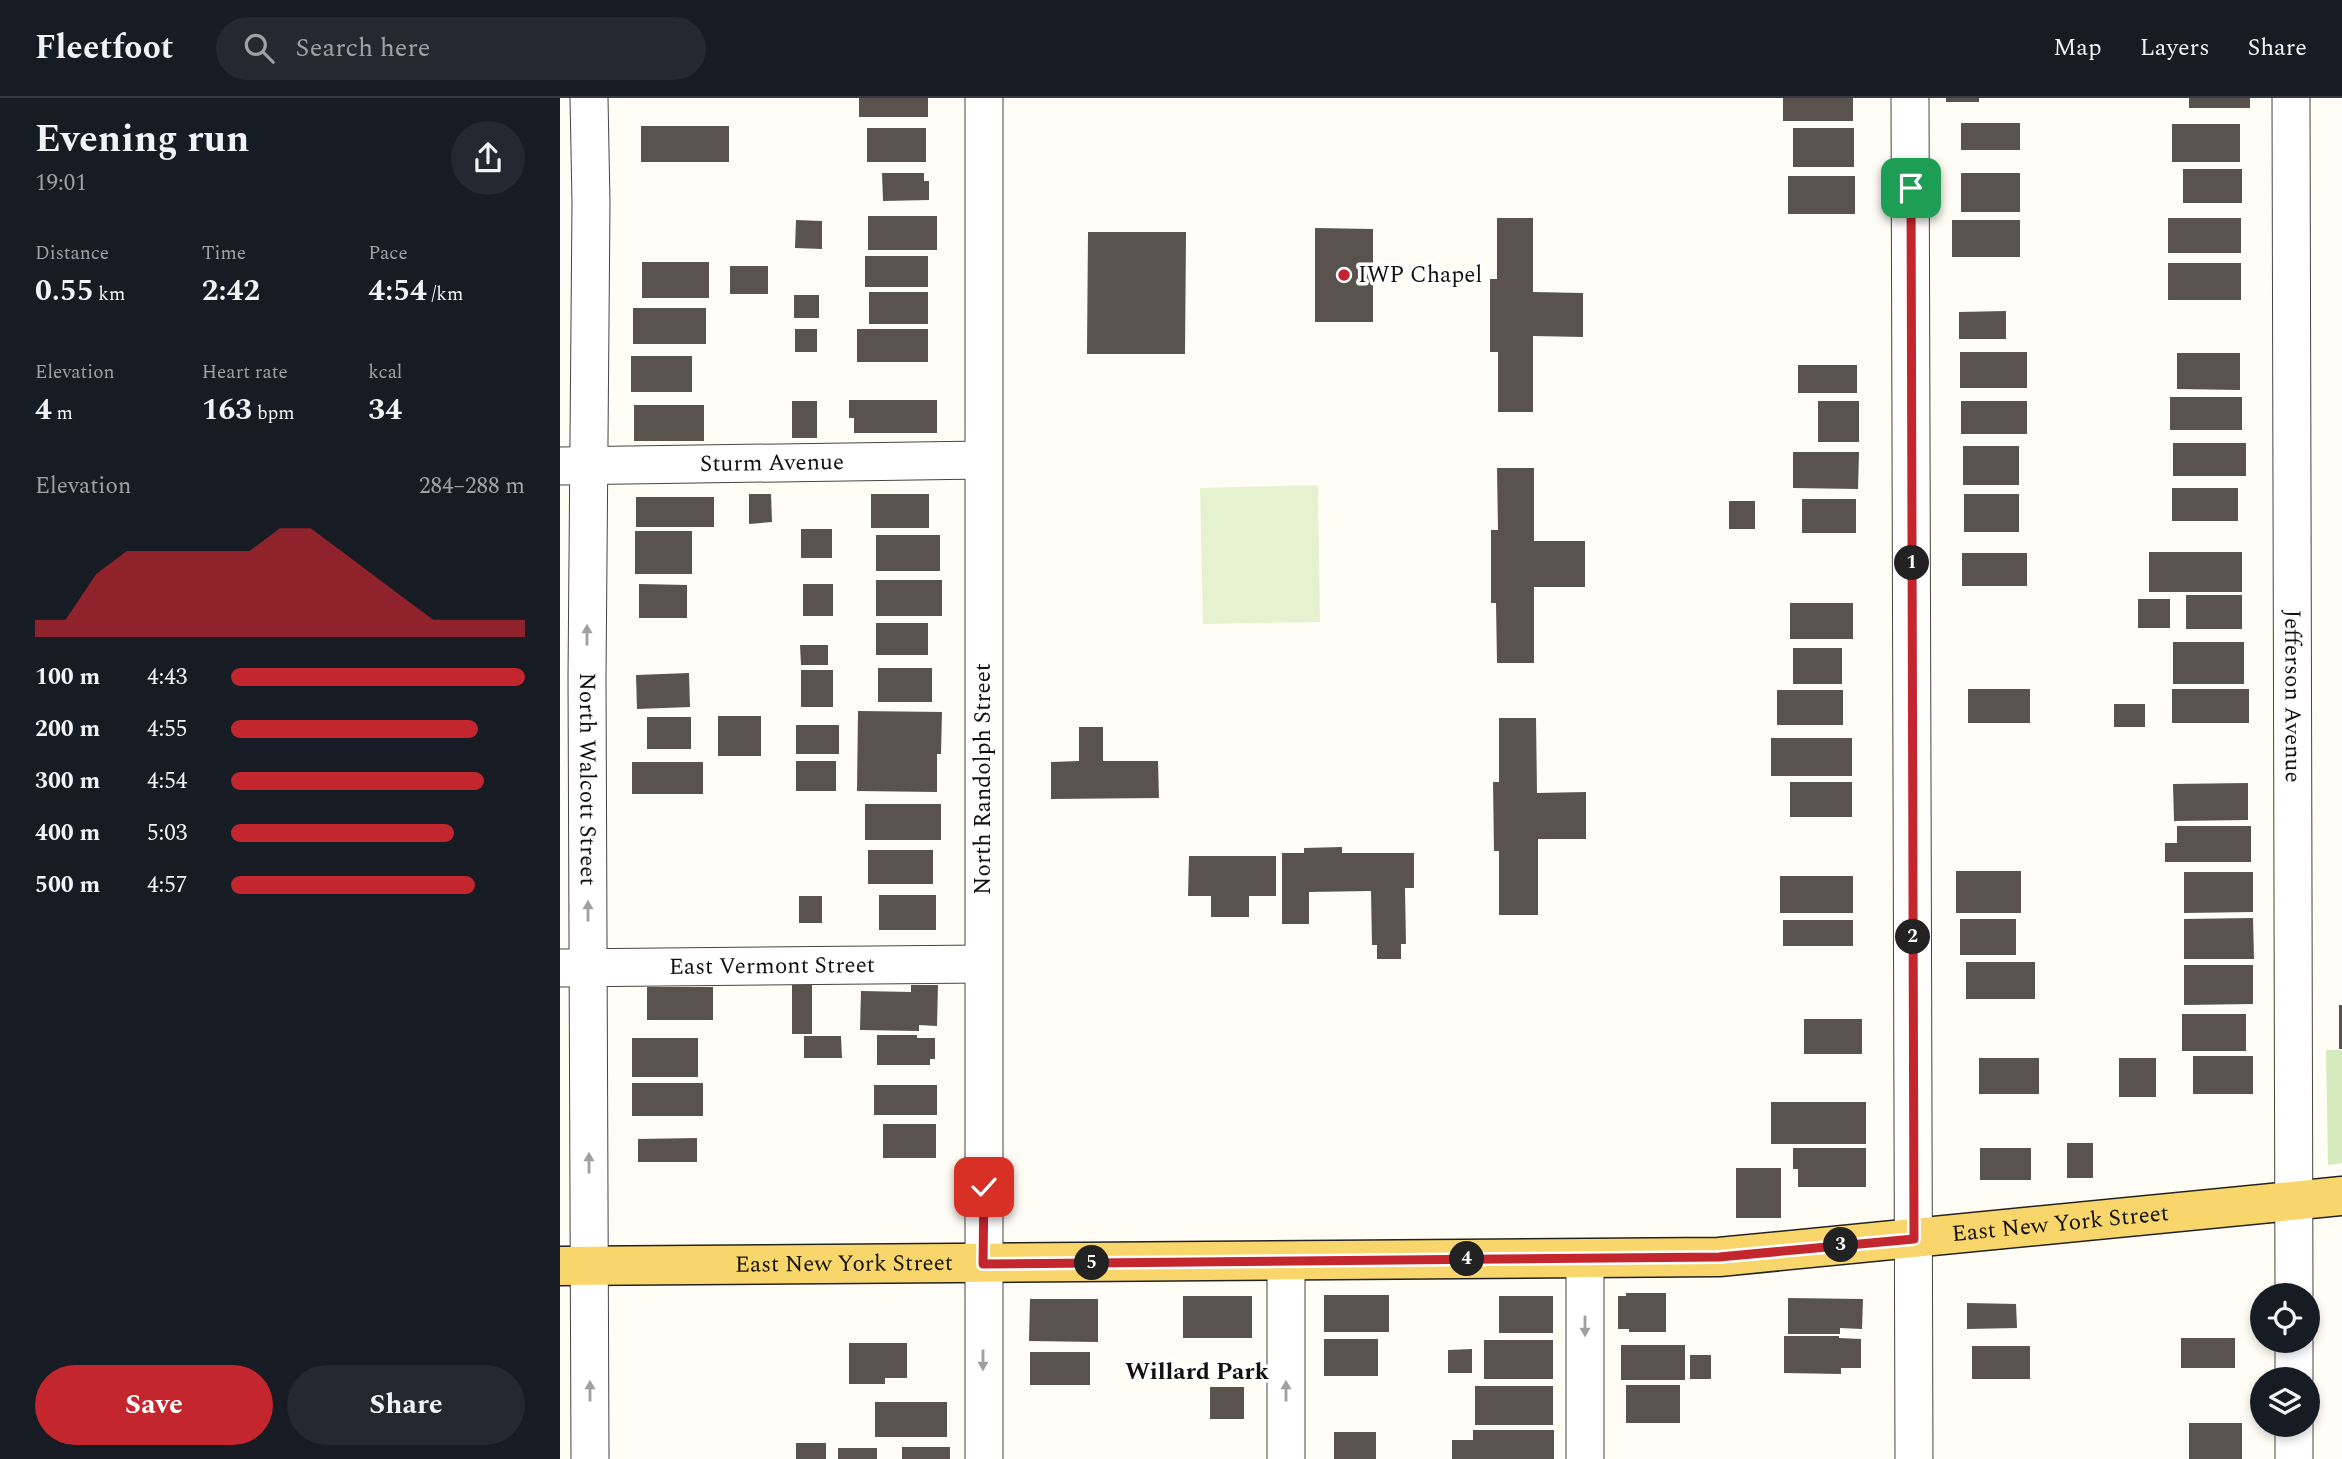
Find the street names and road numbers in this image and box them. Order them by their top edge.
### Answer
street label: Sturm Avenue [700,444,844,482]
street label: Jefferson Avenue [2275,609,2310,783]
street label: North Randolph Street [966,663,1001,895]
street label: North Walcott Street [569,672,605,886]
street label: East Vermont Street [669,948,875,984]
street label: East New York Street [1950,1196,2170,1252]
street label: East New York Street [735,1245,953,1282]

